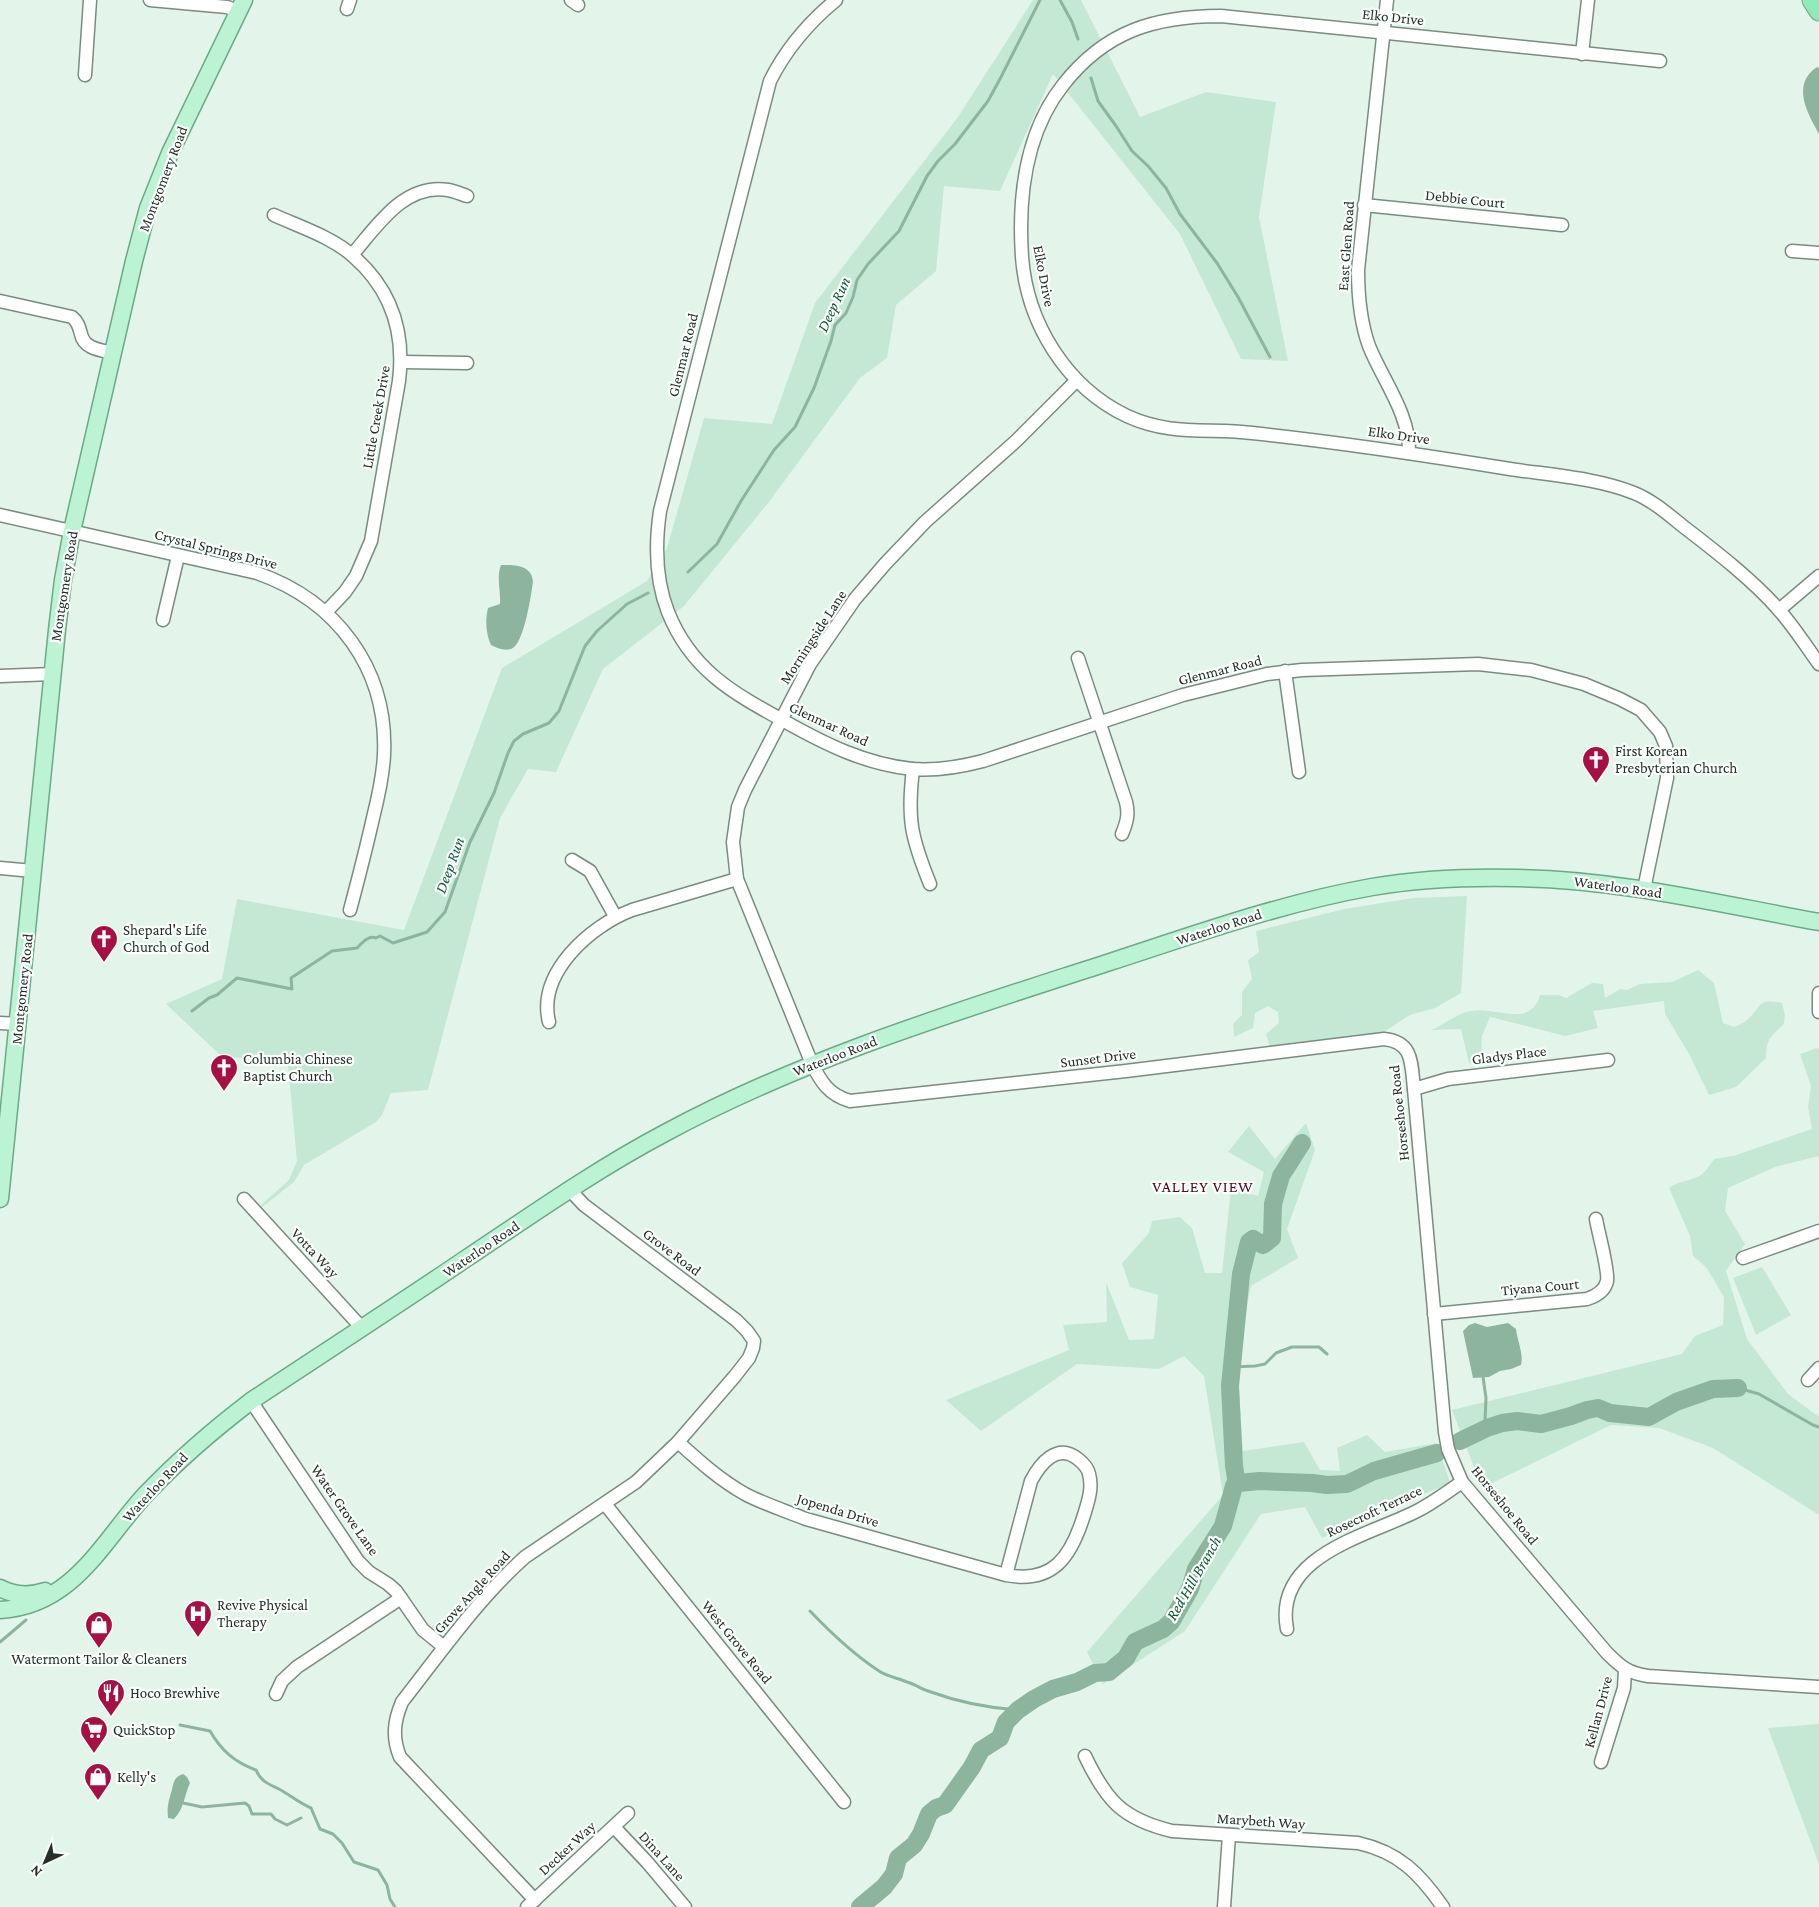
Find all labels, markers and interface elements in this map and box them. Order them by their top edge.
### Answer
street label: Elko Drive [1361,6,1425,28]
street label: Montgomery Road [136,124,191,234]
street label: Debbie Court [1425,187,1507,211]
street label: East Glen Road [1335,200,1357,291]
street label: Elko Drive [1030,244,1058,308]
water label: Deep Run [813,274,854,335]
street label: Glenmar Road [665,311,701,398]
street label: Little Creek Drive [359,364,393,470]
street label: Elko Drive [1367,423,1431,447]
street label: Crystal Springs Drive [153,526,280,573]
street label: Montgomery Road [47,530,82,643]
street label: Morningside Lane [777,587,850,687]
street label: Glenmar Road [1177,652,1264,688]
street label: Glenmar Road [787,699,871,749]
place label: First Korean Presbyterian Church [1615,743,1737,777]
church icon: First Korean Presbyterian Church [1581,745,1611,784]
water label: Deep Run [432,835,468,896]
street label: Waterloo Road [1573,873,1663,901]
street label: Waterloo Road [1174,906,1264,948]
place label: Shepard's Life Church of God [123,922,210,955]
church icon: Shepard's Life Church of God [89,924,119,963]
street label: Montgomery Road [8,933,37,1045]
street label: Waterloo Road [791,1033,879,1079]
street label: Gladys Place [1471,1042,1548,1069]
street label: Sunset Drive [1059,1045,1137,1071]
place label: Columbia Chinese Baptist Church [243,1051,353,1085]
church icon: Columbia Chinese Baptist Church [209,1053,239,1092]
street label: Horseshoe Road [1386,1064,1412,1162]
district label: VALLEY VIEW [1152,1178,1254,1195]
street label: Waterloo Road [440,1217,522,1280]
street label: Votta Way [287,1225,342,1282]
street label: Grove Road [640,1225,704,1279]
street label: Tiyana Court [1500,1276,1581,1299]
street label: Waterloo Road [119,1449,191,1525]
street label: Water Grove Lane [308,1462,382,1559]
street label: Horseshoe Road [1469,1463,1542,1547]
street label: Rosecroft Terrace [1324,1482,1425,1540]
street label: Jopenda Drive [793,1489,881,1531]
water label: Red Hill Branch [1163,1533,1224,1623]
street label: Grove Angle Road [431,1547,514,1637]
place label: Revive Physical Therapy [217,1597,308,1631]
street label: West Grove Road [699,1597,775,1687]
hospital icon: Revive Physical Therapy [183,1599,213,1638]
shop icon: Watermont Tailor & Cleaners [84,1610,114,1649]
place label: Watermont Tailor & Cleaners [11,1651,187,1667]
street label: Kellan Drive [1581,1674,1615,1750]
restaurant icon: Hoco Brewhive [96,1678,126,1717]
place label: Hoco Brewhive [130,1685,220,1701]
supermarket icon: QuickStop [79,1715,109,1754]
place label: QuickStop [113,1722,176,1739]
shop icon: Kelly's [83,1762,113,1801]
place label: Kelly's [117,1769,156,1786]
street label: Marybeth Way [1216,1810,1306,1833]
street label: Decker Way [535,1818,599,1879]
street label: Dina Lane [636,1828,689,1884]
north arrow [20,1837,70,1887]
text: N [27,1862,45,1880]

